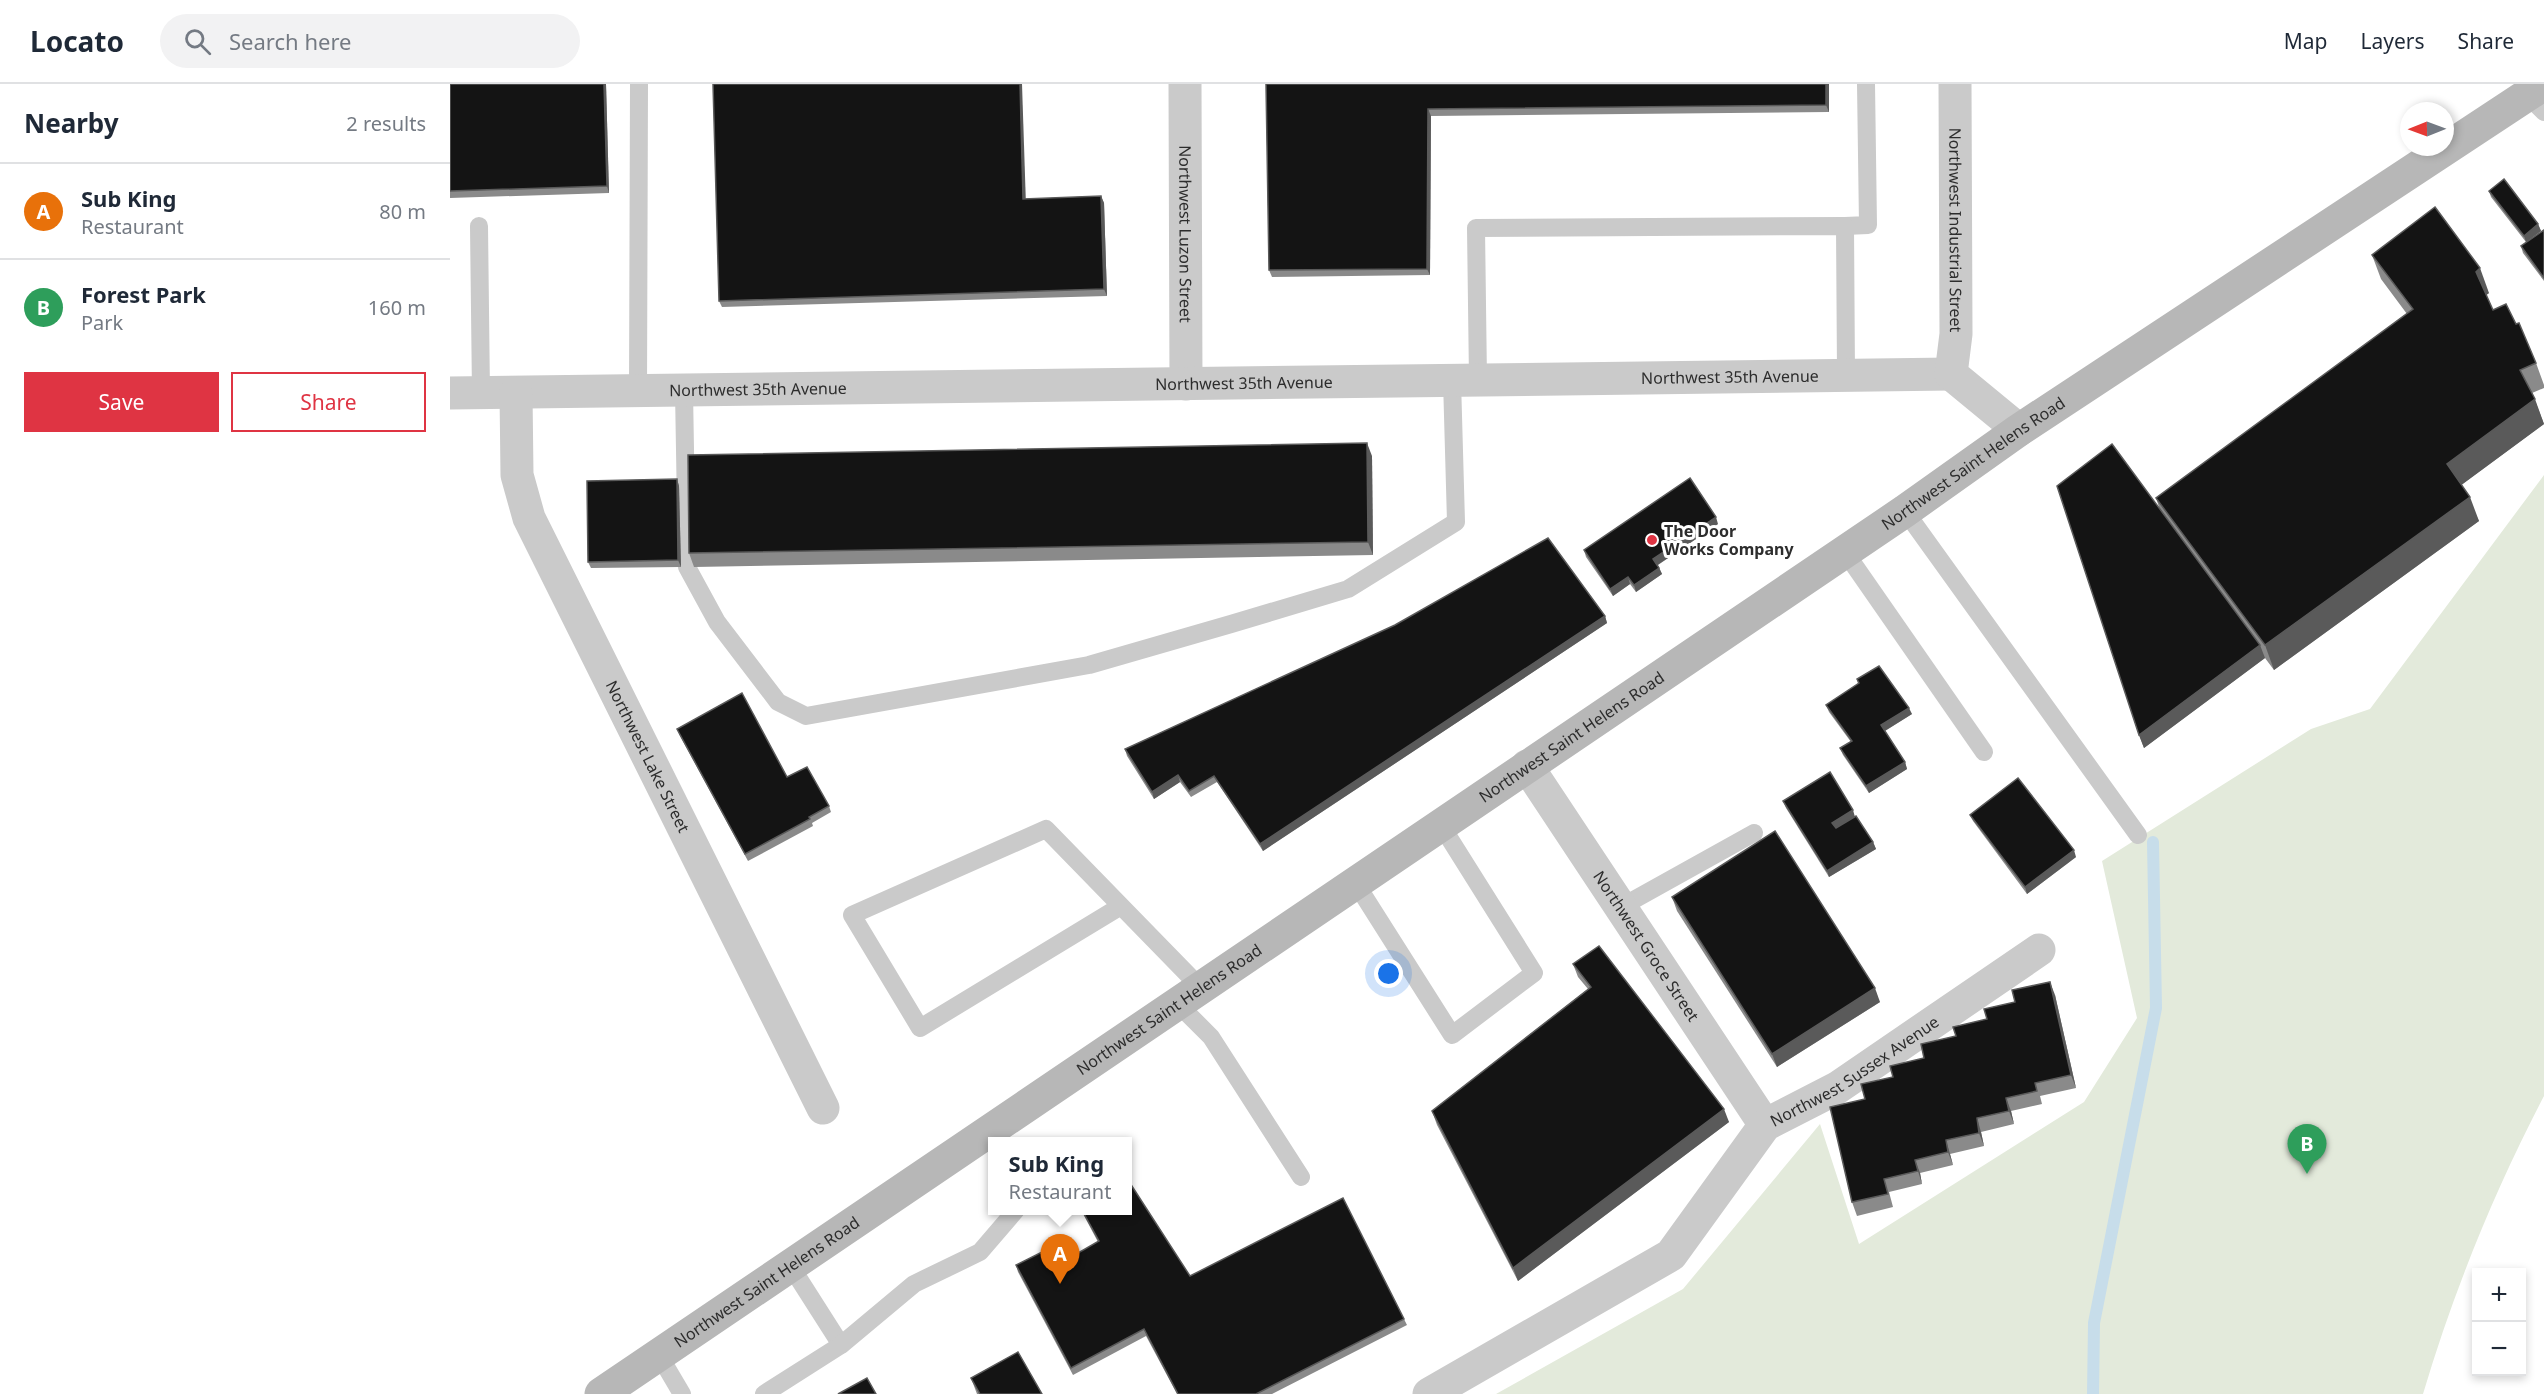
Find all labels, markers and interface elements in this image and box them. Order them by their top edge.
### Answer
search box [160,14,580,68]
text: Locato [30,22,124,60]
icon: search [181,25,214,58]
text: Search here [229,26,351,56]
text: Map [2284,27,2328,55]
text: Layers [2361,27,2425,55]
text: Share [2458,27,2514,55]
north arrow [2400,102,2454,156]
text: Nearby [24,105,119,141]
text: 2 results [346,110,426,137]
street label: Northwest Industrial Street [1944,128,1967,333]
street label: Northwest Luzon Street [1174,145,1197,323]
text: Sub King [81,183,176,213]
text: A [37,198,50,225]
text: 80 m [379,198,426,225]
text: Restaurant [81,213,184,240]
text: Forest Park [81,279,206,309]
text: B [37,294,50,321]
text: 160 m [368,294,426,321]
text: Park [81,309,123,336]
street label: Northwest 35th Avenue [1641,365,1819,389]
street label: Northwest 35th Avenue [1155,371,1333,395]
button: Save [24,372,219,432]
button: Share [231,372,426,432]
street label: Northwest 35th Avenue [669,377,847,401]
street label: Northwest Saint Helens Road [1877,392,2069,535]
place label: The Door Works Company [1664,520,1794,560]
marker: The Door Works Company [1645,533,1659,547]
street label: Northwest Saint Helens Road [1474,666,1668,807]
street label: Northwest Lake Street [601,677,695,836]
street label: Northwest Groce Street [1588,866,1704,1026]
street label: Northwest Saint Helens Road [1072,939,1266,1080]
your location [1374,959,1403,988]
street label: Northwest Sussex Avenue [1766,1011,1943,1132]
pin: B [2288,1124,2326,1174]
popup [988,1137,1132,1215]
text: Sub King [1009,1148,1104,1178]
text: Restaurant [1009,1178,1111,1205]
street label: Northwest Saint Helens Road [670,1211,864,1352]
pin: A [1040,1234,1080,1284]
map controls [2472,1268,2526,1376]
button: + [2472,1268,2526,1322]
button: − [2472,1322,2526,1376]

